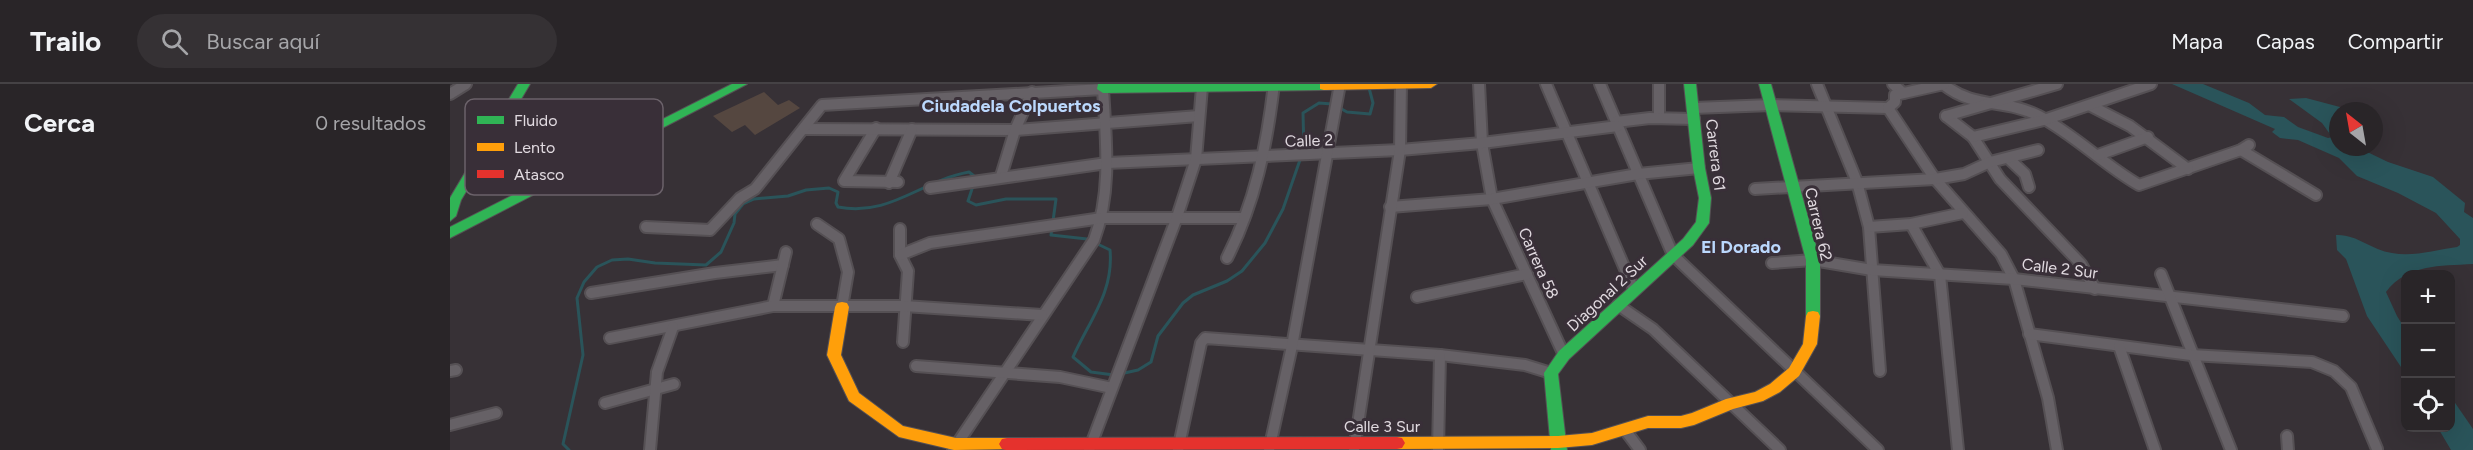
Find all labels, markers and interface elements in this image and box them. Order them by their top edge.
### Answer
search box [137,14,557,68]
text: Trailo [30,24,101,58]
icon: search [158,25,191,58]
text: Buscar aquí [206,28,320,55]
text: Mapa [2171,29,2223,54]
text: Capas [2256,29,2315,54]
text: Compartir [2348,29,2443,54]
district label: Ciudadela Colpuertos [922,95,1101,117]
legend [465,99,663,195]
north arrow [2329,102,2383,156]
text: Cerca [24,107,95,139]
text: 0 resultados [315,111,426,135]
text: Fluido [514,111,558,130]
street label: Carrera 61 [1702,118,1729,192]
street label: Calle 2 [1285,130,1334,151]
text: Lento [514,138,555,157]
text: Atasco [514,165,564,184]
street label: Carrera 62 [1801,186,1836,263]
street label: Carrera 58 [1514,225,1563,302]
district label: El Dorado [1701,236,1781,258]
street label: Diagonal 2 Sur [1563,251,1652,335]
street label: Calle 2 Sur [2021,254,2100,283]
map controls [2401,270,2455,432]
button: + [2401,270,2455,324]
button: − [2401,324,2455,378]
button: locate [2401,378,2455,432]
street label: Calle 3 Sur [1344,417,1421,436]

